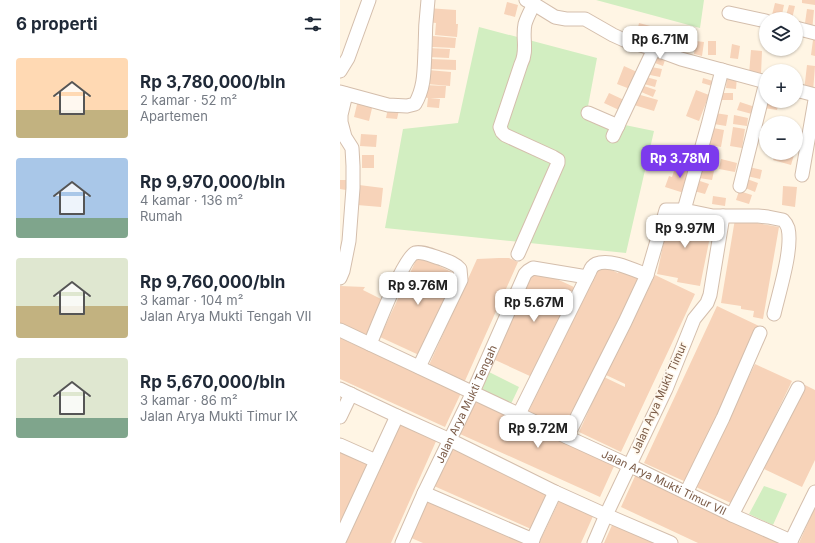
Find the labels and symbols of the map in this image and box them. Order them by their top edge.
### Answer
pin: Rp 6.71M [619,26,701,60]
pin: Rp 3.78M [639,145,721,179]
pin: Rp 9.97M [644,215,726,249]
pin: Rp 9.76M [377,272,459,306]
pin: Rp 5.67M [493,289,575,323]
street label: Jalan Arya Mukti Timur [628,340,690,456]
street label: Jalan Arya Mukti Tengah [433,343,500,465]
pin: Rp 9.72M [497,415,579,449]
street label: Jalan Arya Mukti Timur VII [599,447,729,518]

